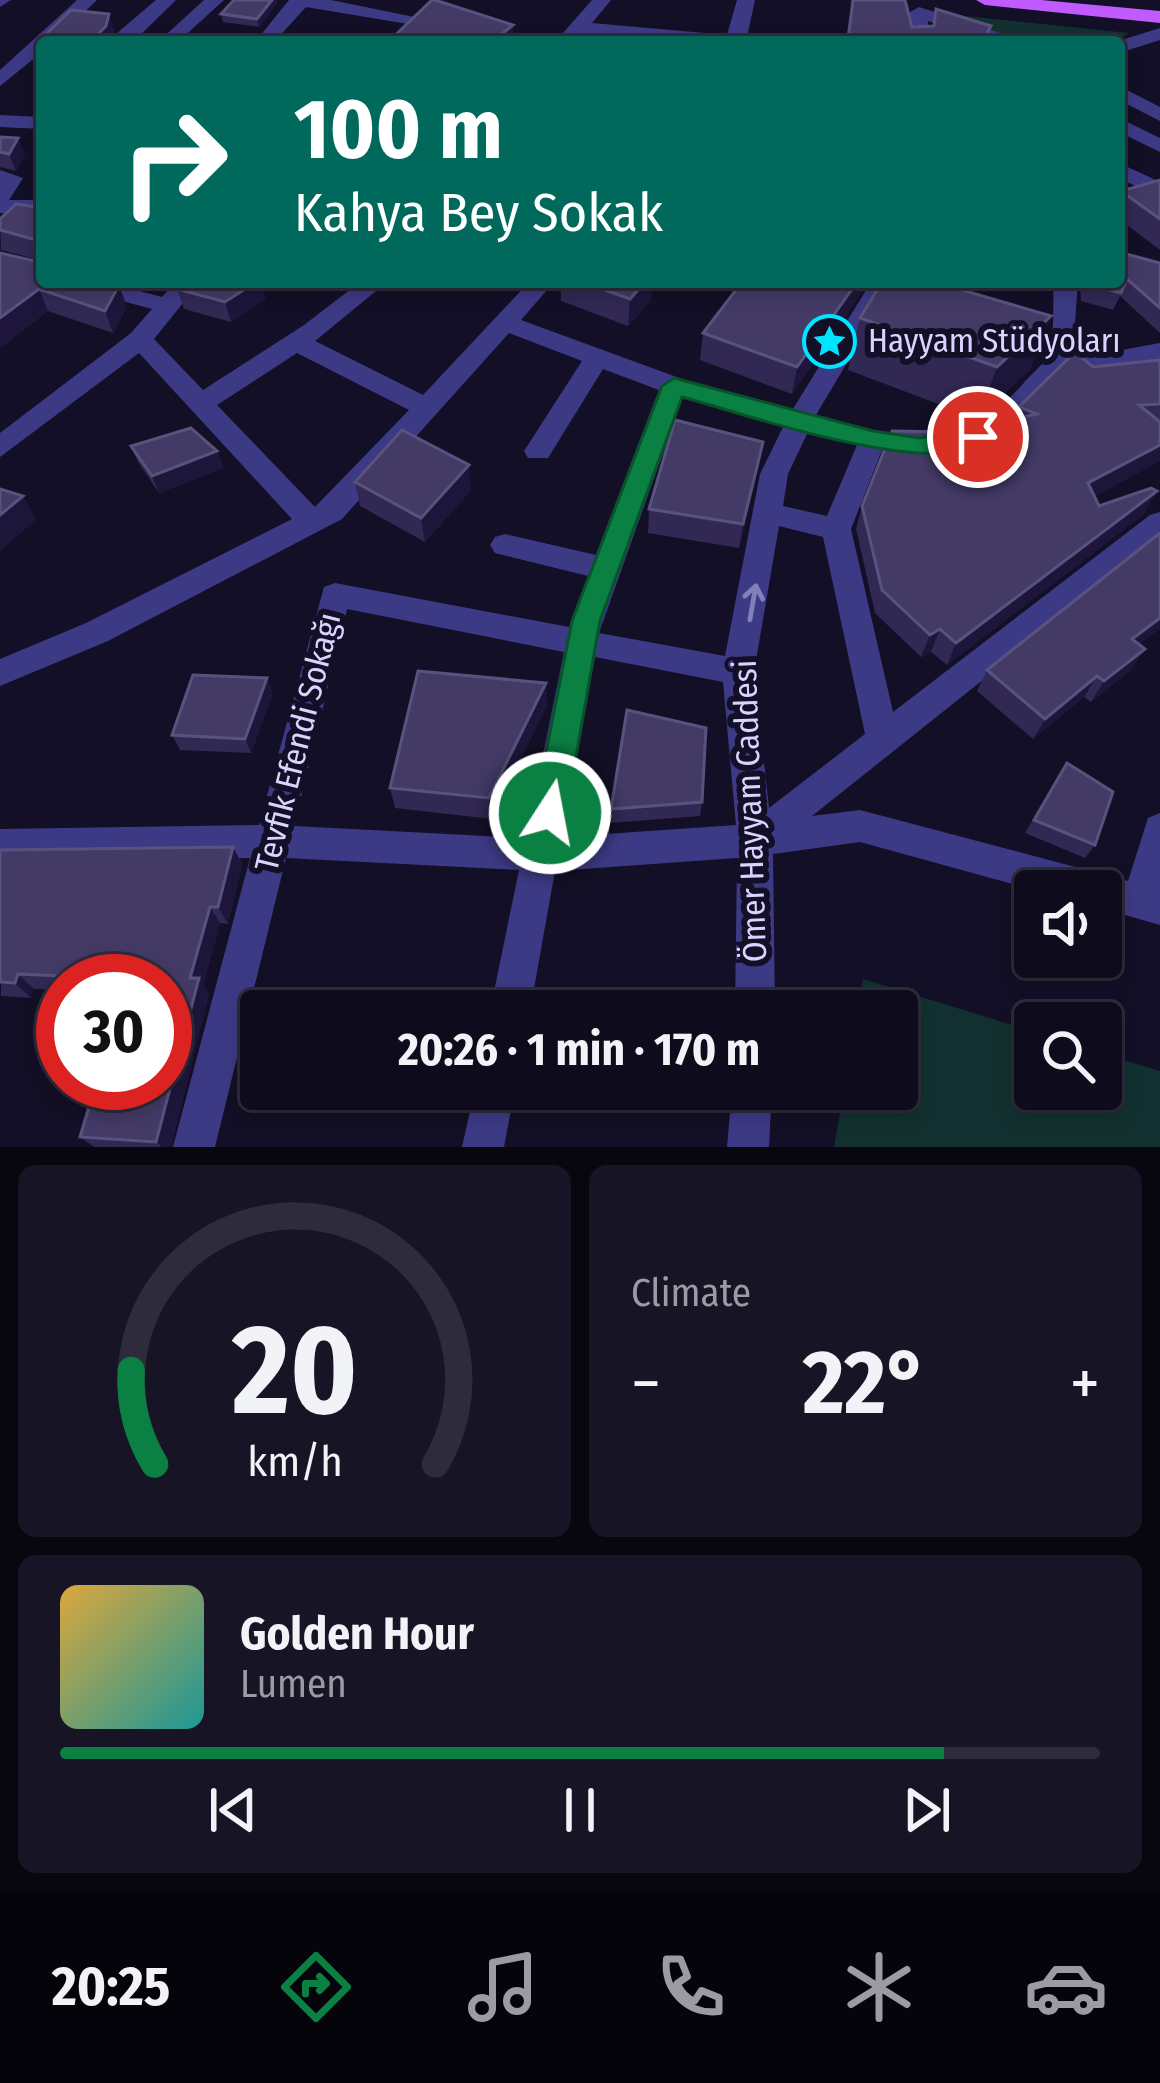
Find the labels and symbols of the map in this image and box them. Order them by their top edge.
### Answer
place icon: Hayyam Stüdyoları [801,313,857,369]
place label: Hayyam Stüdyoları [868,321,1121,361]
pin [927,386,1029,488]
one-way arrow [743,584,765,623]
street label: Tevfik Efendi Sokağı [247,609,349,875]
street label: Ömer Hayyam Caddesi [725,659,775,963]
position arrow [487,750,613,876]
speed limit sign: 30 [36,954,192,1110]

